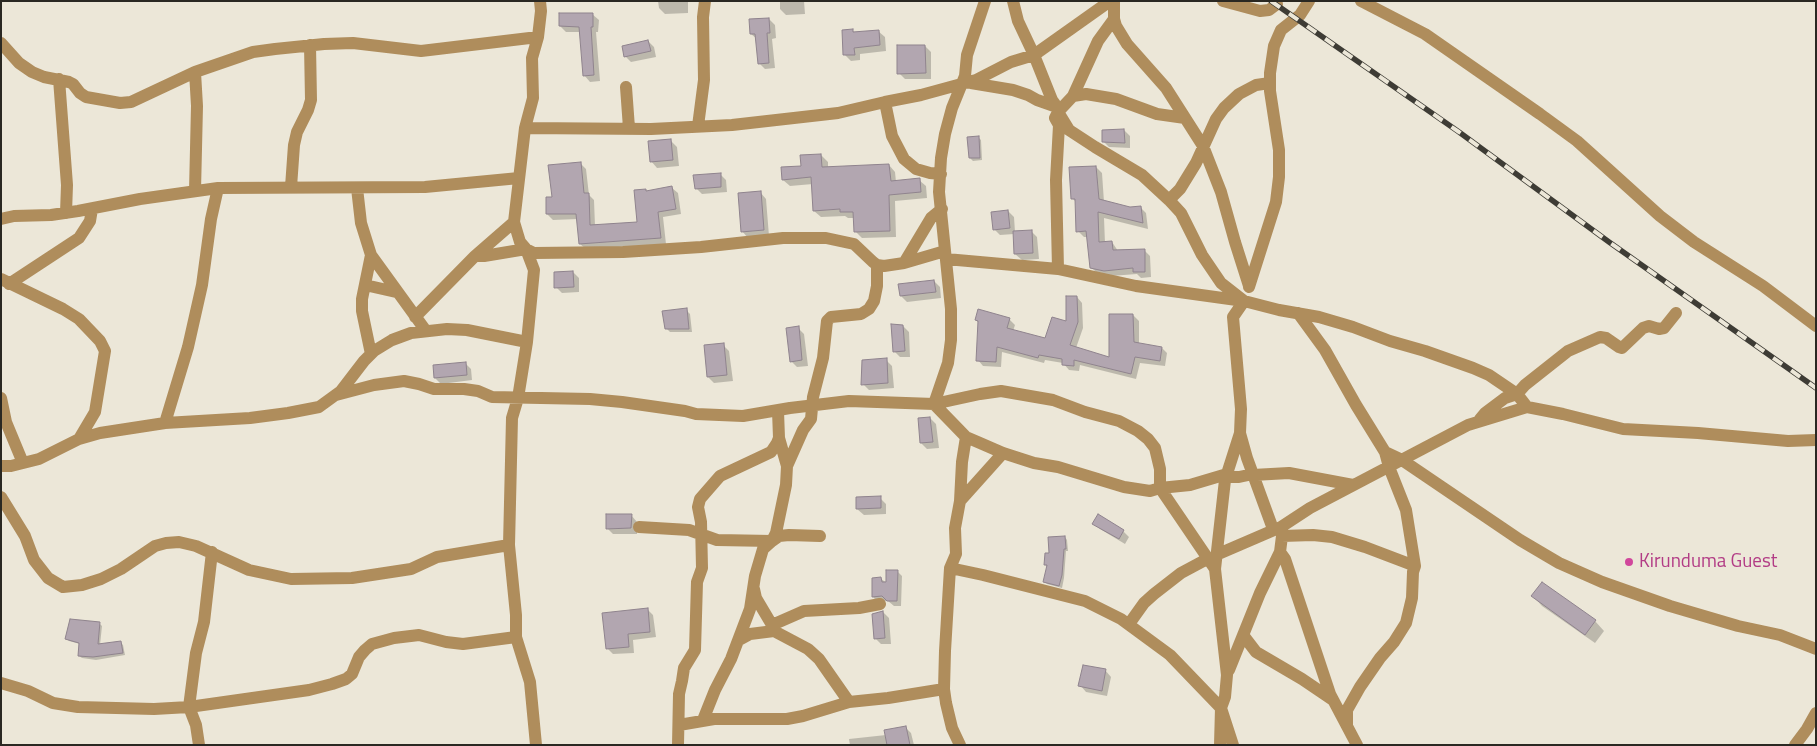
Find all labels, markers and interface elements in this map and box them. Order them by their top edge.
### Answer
place label: Kirunduma Guest [1639,551,1777,573]
marker: Kirunduma Guest [1623,556,1635,568]

